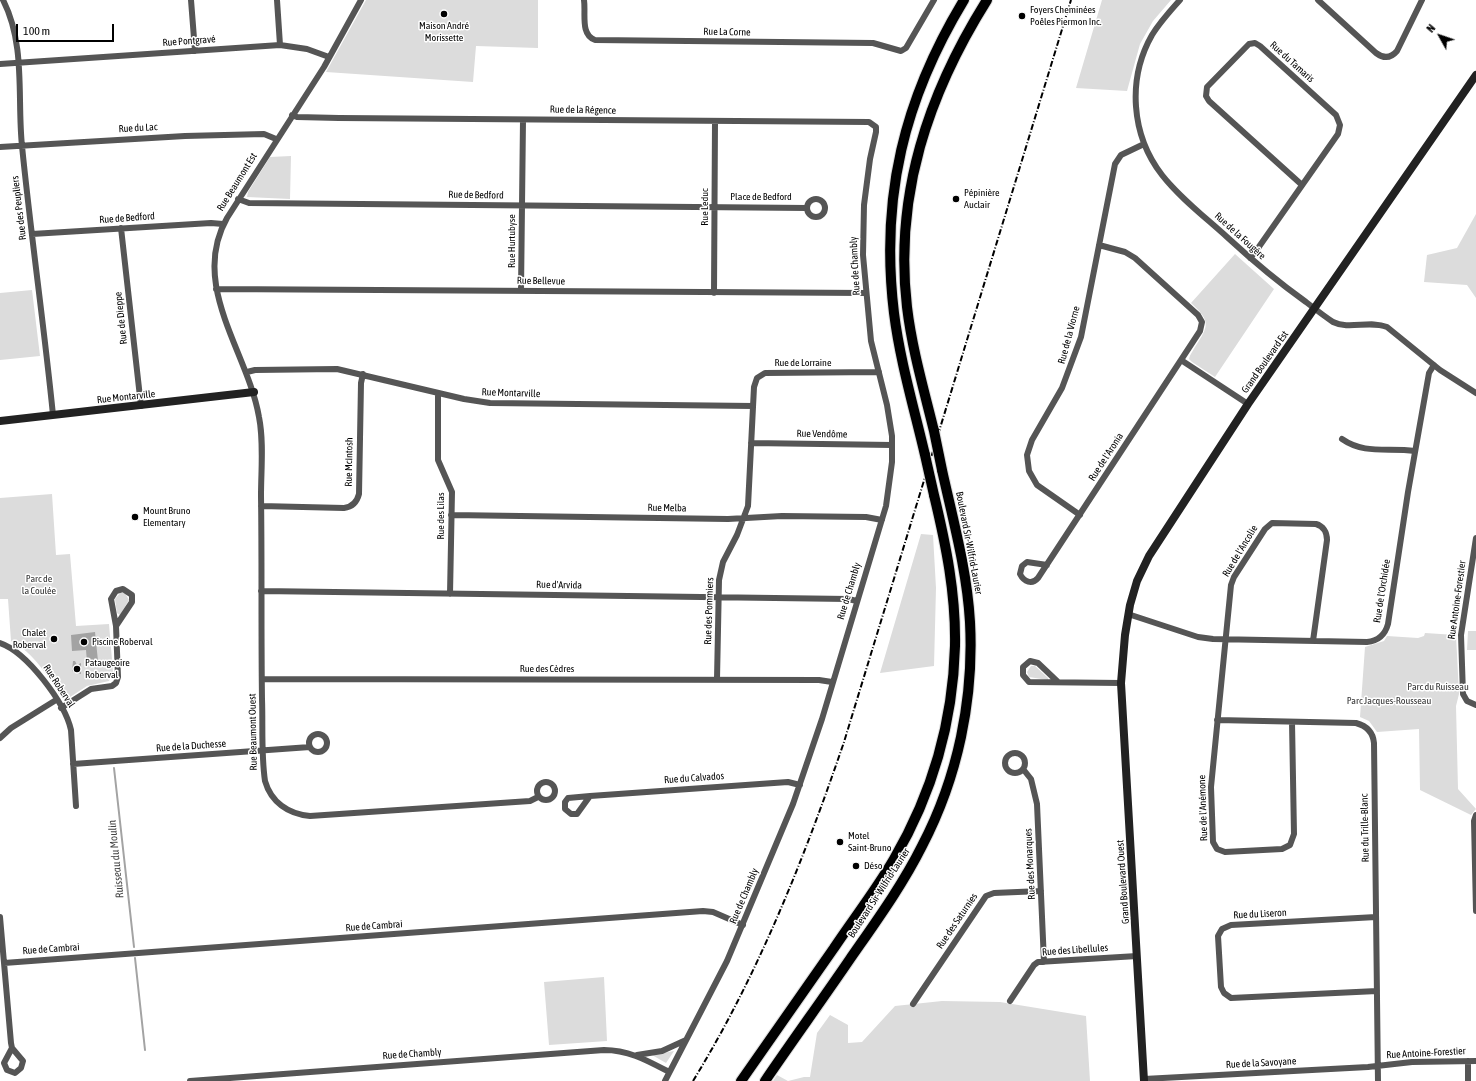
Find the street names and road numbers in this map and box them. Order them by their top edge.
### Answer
street label: Rue La Corne [703,26,751,38]
street label: Rue Pontgravé [162,33,216,49]
street label: Rue du Tamaris [1267,39,1317,85]
street label: Rue de la Régence [550,103,616,117]
street label: Rue du Lac [118,121,158,135]
street label: Rue Beaumont Est [214,151,260,213]
street label: Rue des Peupliers [9,175,29,241]
street label: Rue Leduc [699,188,711,226]
street label: Rue de Bedford [448,189,504,201]
street label: Place de Bedford [730,191,792,203]
street label: Rue de Bedford [99,210,155,226]
street label: Rue de la Fougère [1212,210,1268,262]
street label: Rue Hurtubyse [506,214,518,268]
street label: Rue de Chambly [847,236,863,296]
street label: Rue Bellevue [517,275,565,287]
street label: Rue de Dieppe [112,291,130,345]
street label: Rue de la Viorne [1056,305,1082,365]
street label: Grand Boulevard Est [1239,329,1291,395]
street label: Rue de Lorraine [775,357,831,369]
street label: Rue Montarville [481,386,541,400]
street label: Rue Montarville [96,388,156,406]
street label: Rue Vendôme [796,428,848,440]
street label: Rue de l'Aronia [1086,431,1126,483]
street label: Rue McIntosh [343,437,355,487]
street label: Boulevard Sir-Wilfrid-Laurier [953,491,985,595]
street label: Rue des Lilas [435,493,447,539]
street label: Rue Melba [647,502,687,514]
street label: Rue de l'Ancolie [1220,523,1260,579]
street label: Rue de l'Orchidée [1371,558,1393,624]
street label: Rue Antoine-Forestier [1446,560,1468,640]
street label: Rue de Chambly [835,561,863,621]
street label: Rue des Pommiers [702,577,716,645]
street label: Rue d'Arvida [536,579,582,591]
street label: Rue Roberval [41,662,77,710]
street label: Rue des Cèdres [520,663,574,675]
street label: Rue Beaumont Ouest [246,693,260,771]
street label: Rue de la Duchesse [156,738,226,754]
street label: Rue du Calvados [664,770,724,786]
street label: Rue de l'Anémone [1196,775,1210,841]
street label: Rue du Trille-Blanc [1358,794,1372,862]
street label: Rue des Monarques [1022,828,1038,900]
street label: Grand Boulevard Ouest [1114,840,1132,924]
street label: Boulevard Sir-Wilfrid-Laurier [846,846,912,940]
street label: Rue de Chambly [727,867,761,925]
street label: Rue des Saturnies [934,891,980,951]
street label: Rue du Liseron [1233,907,1287,921]
street label: Rue de Cambrai [345,918,403,934]
street label: Rue de Cambrai [22,941,80,957]
street label: Rue des Libellules [1042,942,1108,958]
street label: Rue Antoine-Forestier [1386,1045,1466,1061]
street label: Rue de Chambly [382,1046,442,1062]
street label: Rue de la Savoyane [1225,1055,1297,1071]

